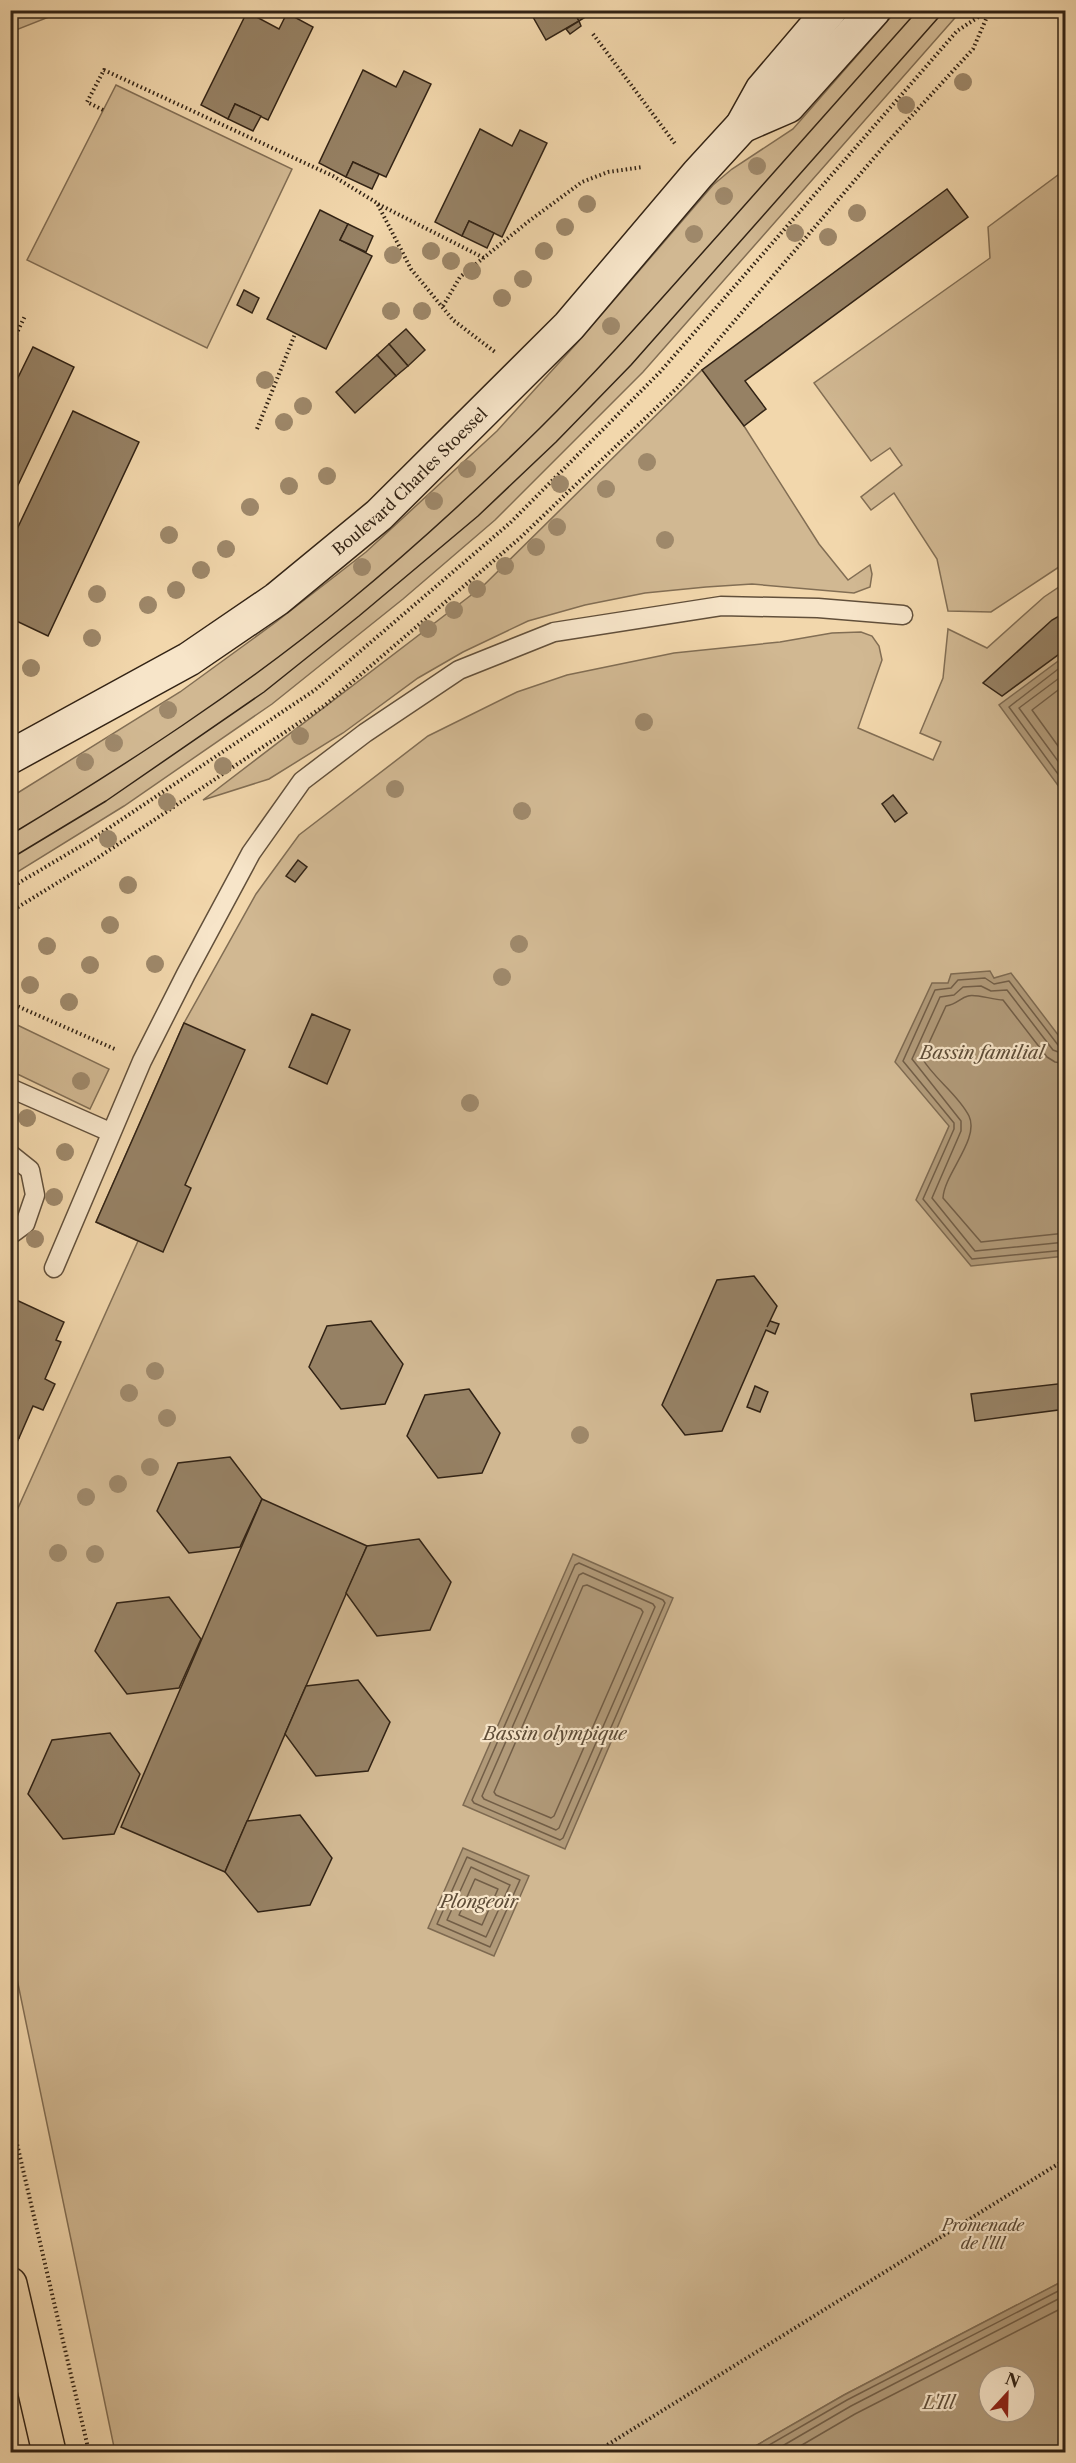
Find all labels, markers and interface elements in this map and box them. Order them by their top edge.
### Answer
street label: Boulevard Charles Stoessel [328,403,491,559]
water label: Bassin familial [918,1042,1046,1064]
water label: Bassin olympique [481,1723,628,1745]
water label: Plongeoir [438,1891,520,1913]
park label: Promenade de l'lll [940,2215,1025,2253]
north arrow [977,2364,1037,2424]
text: N [1002,2368,1023,2392]
water label: L'Ill [921,2392,957,2414]

